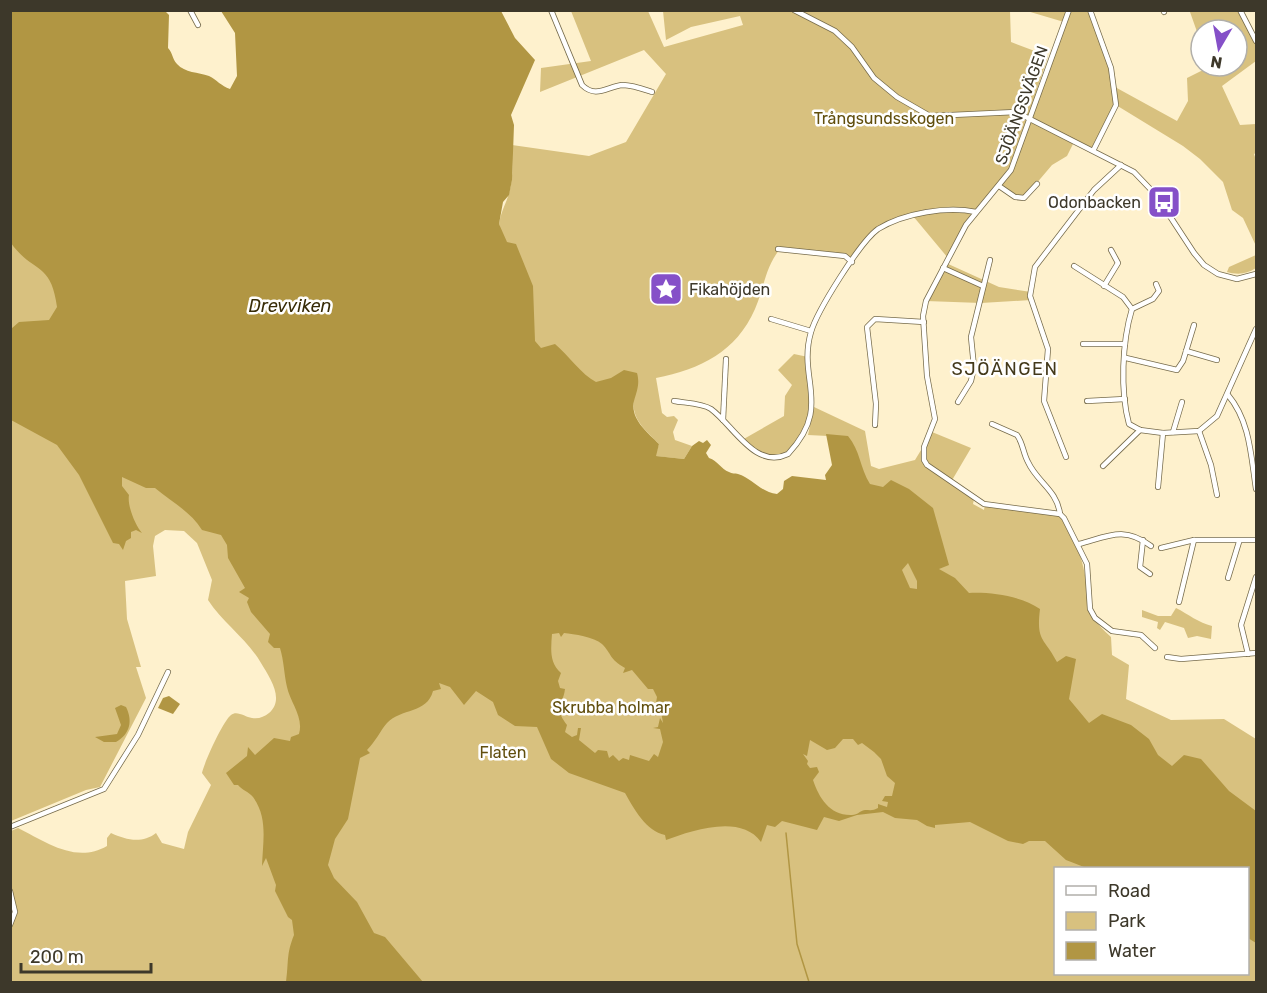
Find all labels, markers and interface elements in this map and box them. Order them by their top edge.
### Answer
north arrow [1189,18,1249,78]
street label: SJÖÄNGSVÄGEN [991,43,1052,167]
text: N [1209,52,1224,73]
park label: Trångsundsskogen [814,109,954,128]
bus stop icon: Odonbacken [1146,184,1182,220]
place label: Odonbacken [1048,193,1141,212]
place icon: Fikahöjden [648,271,684,307]
place label: Fikahöjden [689,280,770,299]
water label: Drevviken [249,295,331,317]
district label: SJÖÄNGEN [952,358,1058,380]
park label: Skrubba holmar [552,698,670,717]
park label: Flaten [480,743,526,762]
legend [1054,867,1249,975]
text: Road [1108,880,1151,902]
text: Park [1108,910,1146,932]
scale bar [21,936,152,974]
text: Water [1108,940,1156,962]
text: 200 m [30,946,84,968]

